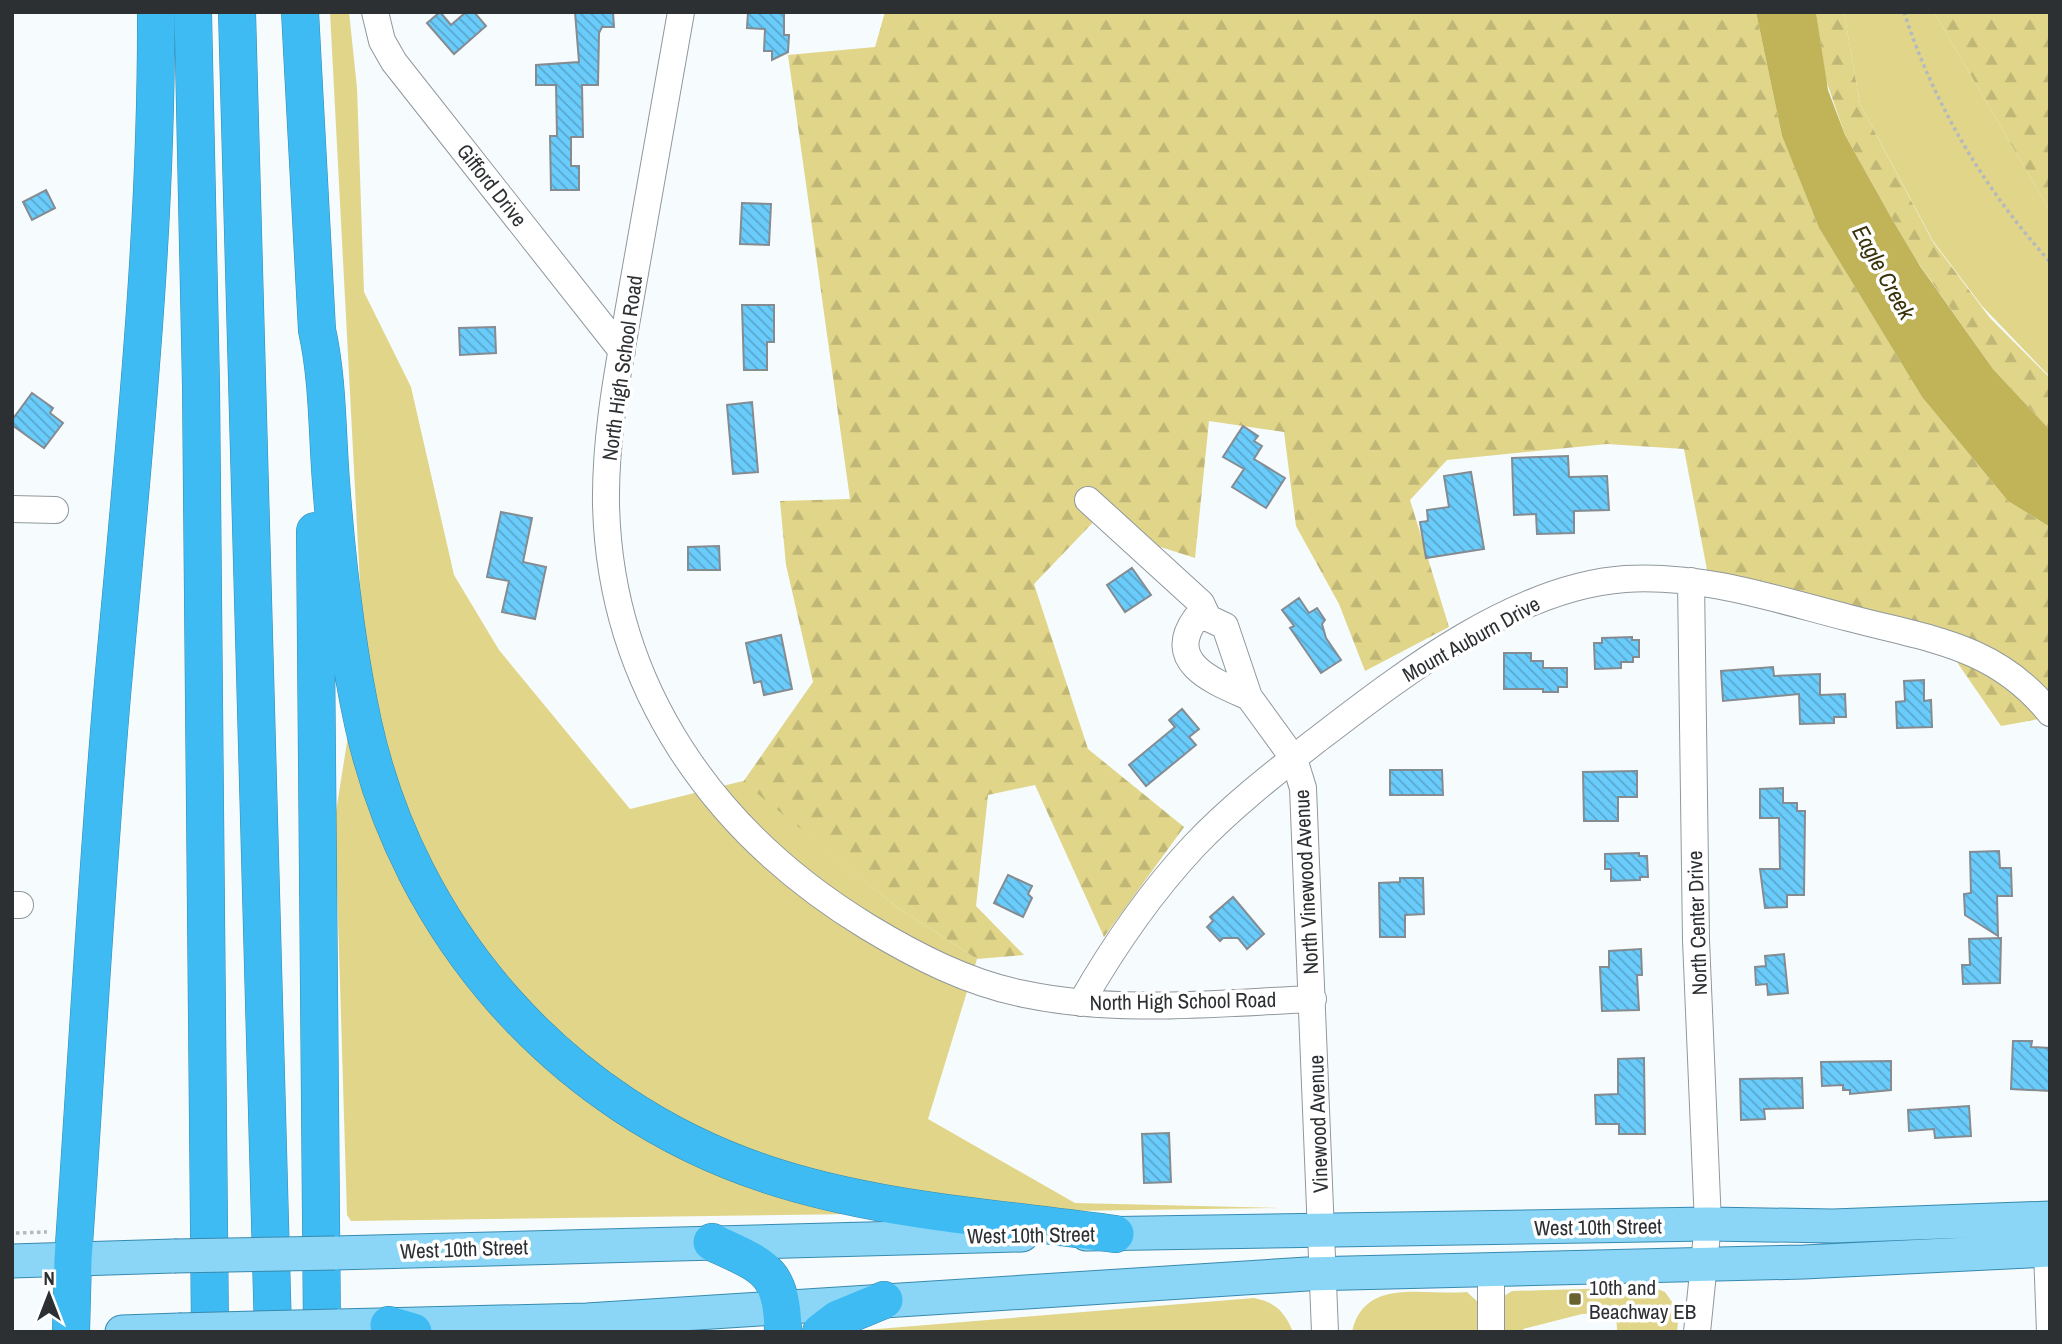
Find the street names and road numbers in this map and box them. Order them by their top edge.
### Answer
street label: Gifford Drive [450,137,534,233]
street label: North High School Road [595,274,649,462]
street label: Mount Auburn Drive [1397,589,1545,689]
street label: North Vinewood Avenue [1287,789,1325,975]
street label: North Center Drive [1680,850,1714,996]
street label: North High School Road [1089,985,1277,1017]
street label: Vinewood Avenue [1301,1054,1335,1194]
street label: West 10th Street [1534,1211,1662,1243]
street label: West 10th Street [967,1219,1095,1251]
street label: West 10th Street [400,1232,529,1266]

